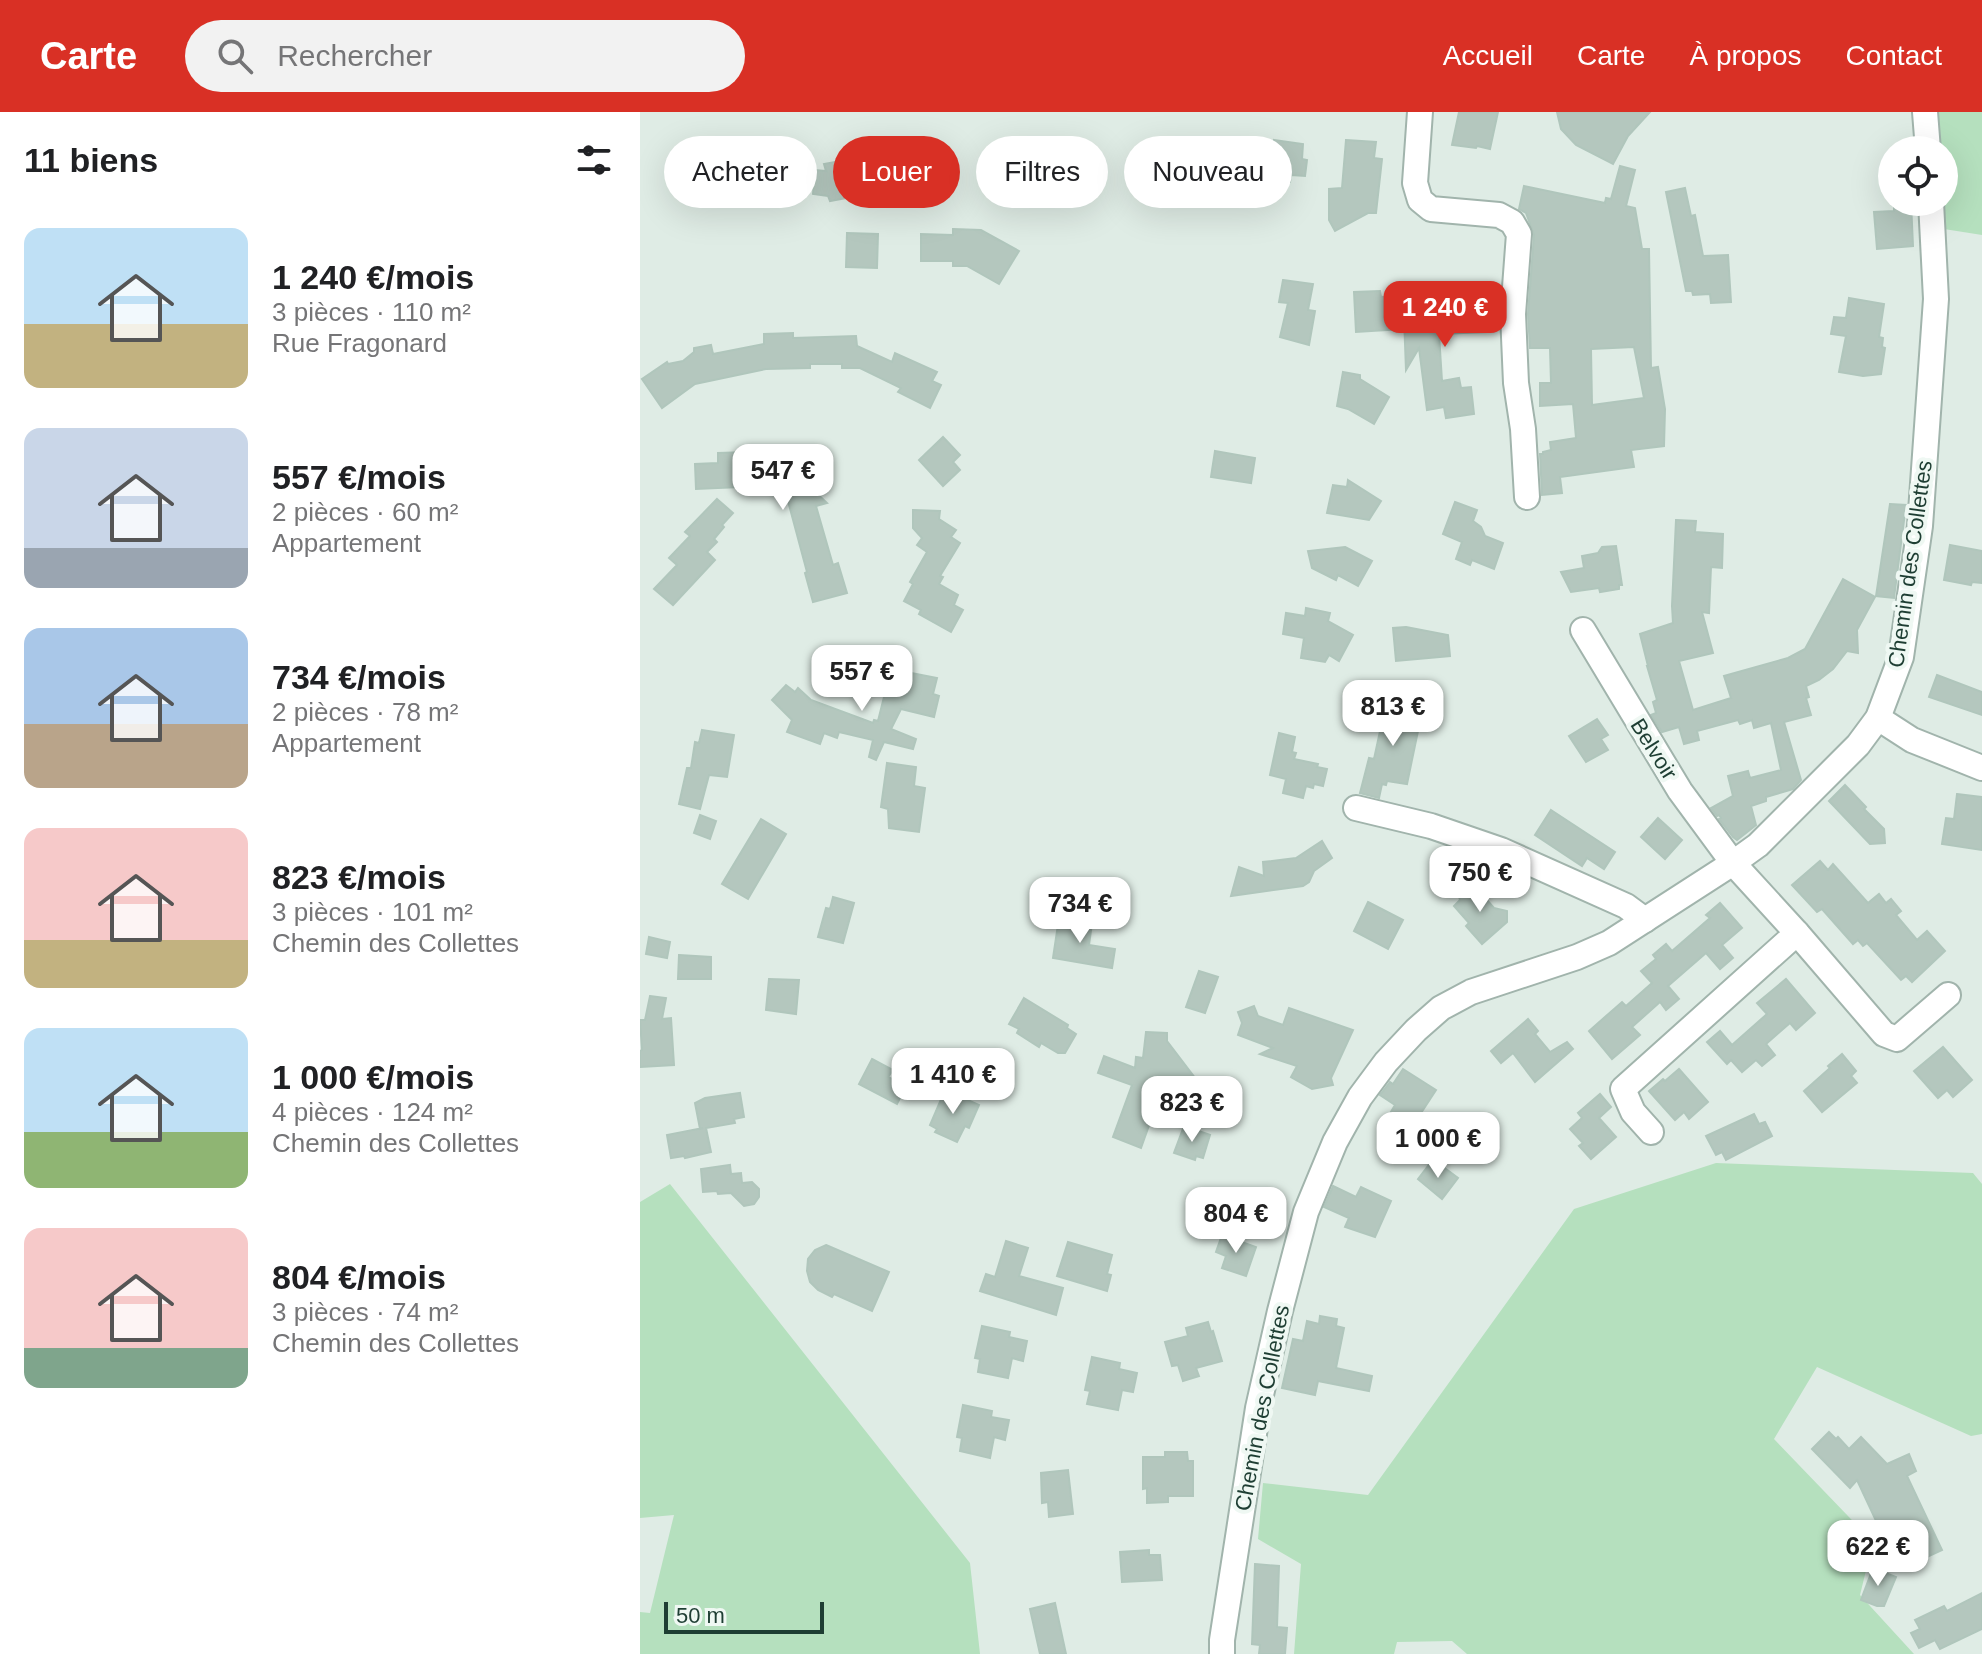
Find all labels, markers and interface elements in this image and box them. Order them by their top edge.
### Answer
search box [185,20,745,92]
icon: search [213,34,257,78]
text: Carte [40,35,137,77]
text: Rechercher [277,39,432,72]
text: Accueil [1443,40,1533,71]
text: Carte [1577,40,1645,71]
text: À propos [1689,40,1802,71]
text: Contact [1846,40,1942,71]
chip: Acheter [664,136,817,208]
chip: Louer [833,136,960,208]
chip: Filtres [976,136,1108,208]
chip: Nouveau [1124,136,1292,208]
map controls [1878,136,1958,216]
button: locate [1878,136,1958,216]
icon: filters [572,138,616,182]
text: 11 biens [24,141,158,179]
text: 1 240 €/mois [272,258,474,296]
icon: home [88,260,184,356]
pin: 1 240 € [1371,281,1519,349]
text: 1 240 € [1402,292,1488,322]
text: 3 pièces · 110 m² [272,297,471,327]
text: Rue Fragonard [272,328,447,358]
pin: 547 € [727,444,839,512]
text: 547 € [750,455,816,485]
text: 557 €/mois [272,458,446,496]
street label: Chemin des Collettes [1883,459,1937,669]
icon: home [88,460,184,556]
text: 2 pièces · 60 m² [272,497,458,527]
text: Appartement [272,528,421,558]
pin: 557 € [806,645,918,713]
text: 557 € [829,656,895,686]
text: 734 €/mois [272,658,446,696]
icon: home [88,660,184,756]
pin: 813 € [1337,680,1449,748]
text: 813 € [1360,691,1426,721]
text: 2 pièces · 78 m² [272,697,458,727]
street label: Belvoir [1626,714,1682,784]
text: Appartement [272,728,421,758]
pin: 750 € [1424,846,1536,914]
text: 750 € [1447,857,1513,887]
text: 823 €/mois [272,858,446,896]
icon: home [88,860,184,956]
pin: 734 € [1024,877,1136,945]
text: 734 € [1047,888,1113,918]
text: 3 pièces · 101 m² [272,897,473,927]
text: Chemin des Collettes [272,928,519,958]
pin: 1 410 € [879,1048,1027,1116]
text: 1 000 €/mois [272,1058,474,1096]
text: 1 410 € [910,1059,996,1089]
icon: home [88,1060,184,1156]
pin: 823 € [1136,1076,1248,1144]
text: 823 € [1159,1087,1225,1117]
text: 4 pièces · 124 m² [272,1097,473,1127]
pin: 1 000 € [1364,1112,1512,1180]
text: 1 000 € [1395,1123,1481,1153]
text: Chemin des Collettes [272,1128,519,1158]
pin: 804 € [1180,1187,1292,1255]
text: 804 € [1203,1198,1269,1228]
text: 804 €/mois [272,1258,446,1296]
icon: home [88,1260,184,1356]
text: 3 pièces · 74 m² [272,1297,458,1327]
street label: Chemin des Collettes [1230,1303,1294,1513]
text: Chemin des Collettes [272,1328,519,1358]
pin: 622 € [1822,1520,1934,1588]
text: 622 € [1845,1531,1911,1561]
scale bar [664,1598,824,1634]
text: 50 m [676,1603,725,1628]

